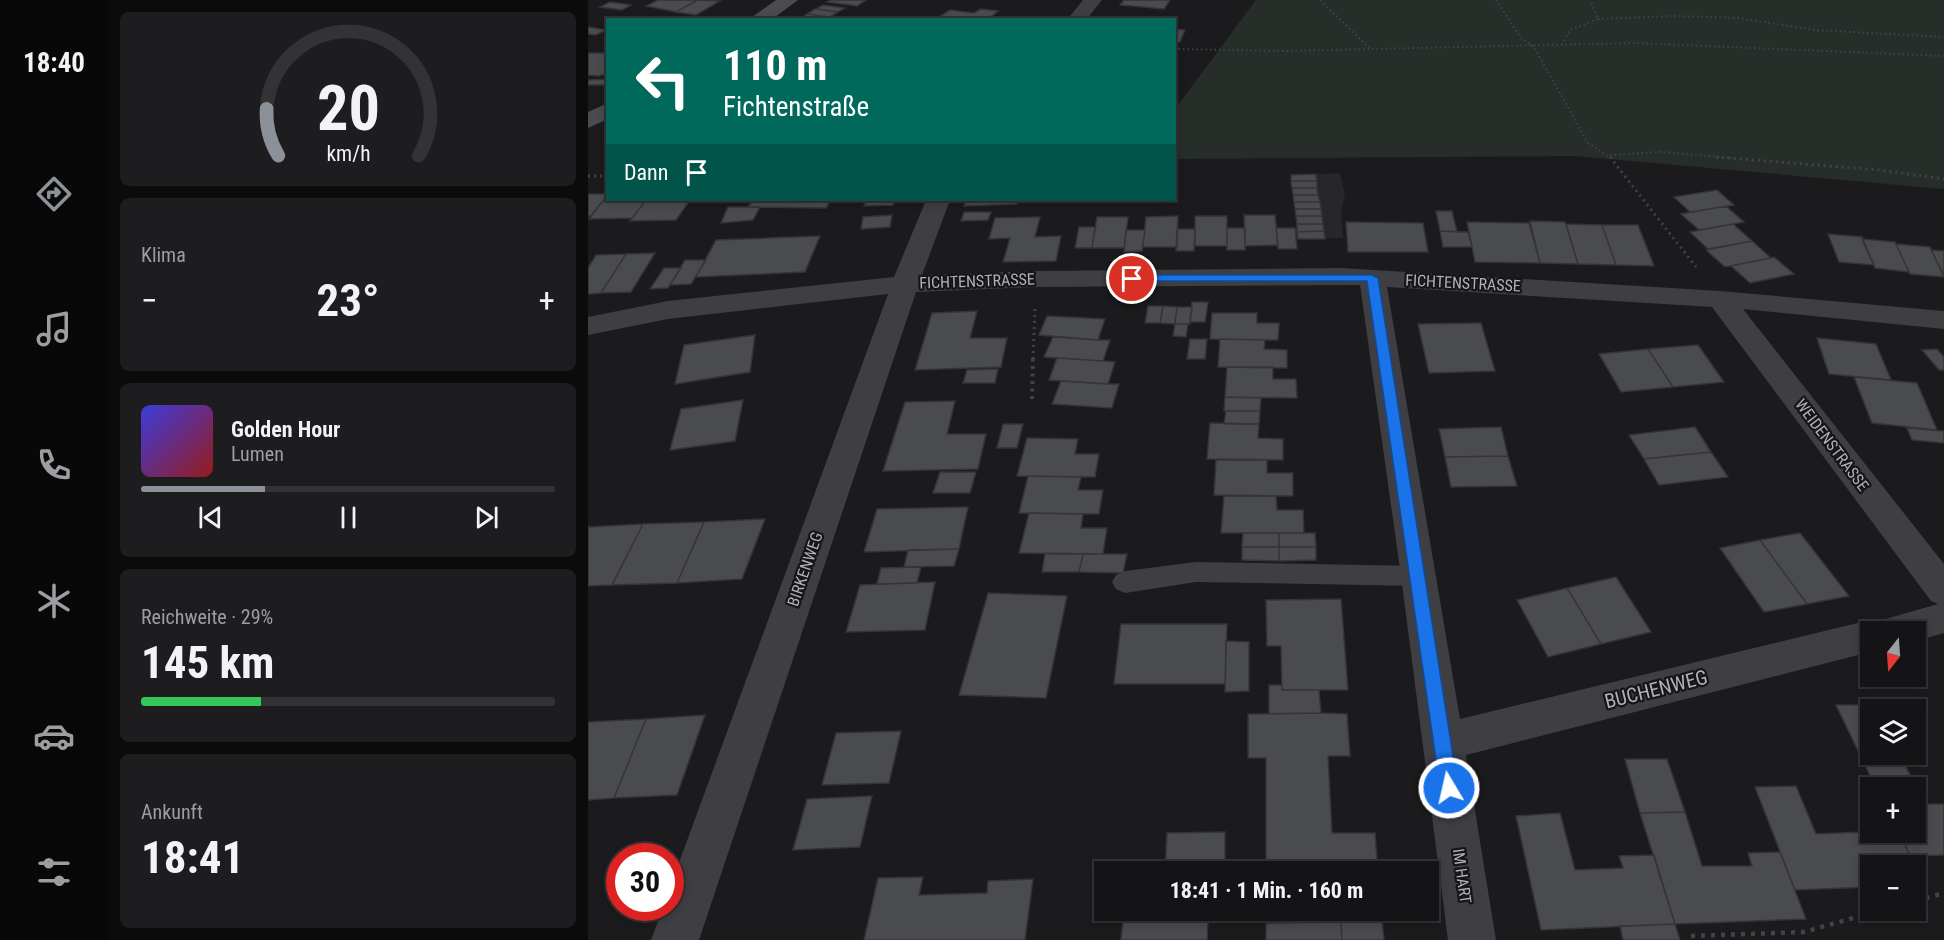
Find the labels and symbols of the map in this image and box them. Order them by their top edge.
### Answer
pin [1106,253,1157,304]
street label: FICHTENSTRASSE [919,269,1035,293]
street label: FICHTENSTRASSE [1405,270,1521,296]
street label: WEIDENSTRASSE [1791,395,1873,495]
street label: BIRKENWEG [783,529,827,609]
north arrow [1860,621,1926,687]
street label: BUCHENWEG [1602,665,1710,713]
position arrow [1417,756,1481,820]
speed limit sign: 30 [606,843,684,921]
street label: IM HART [1449,847,1475,905]

